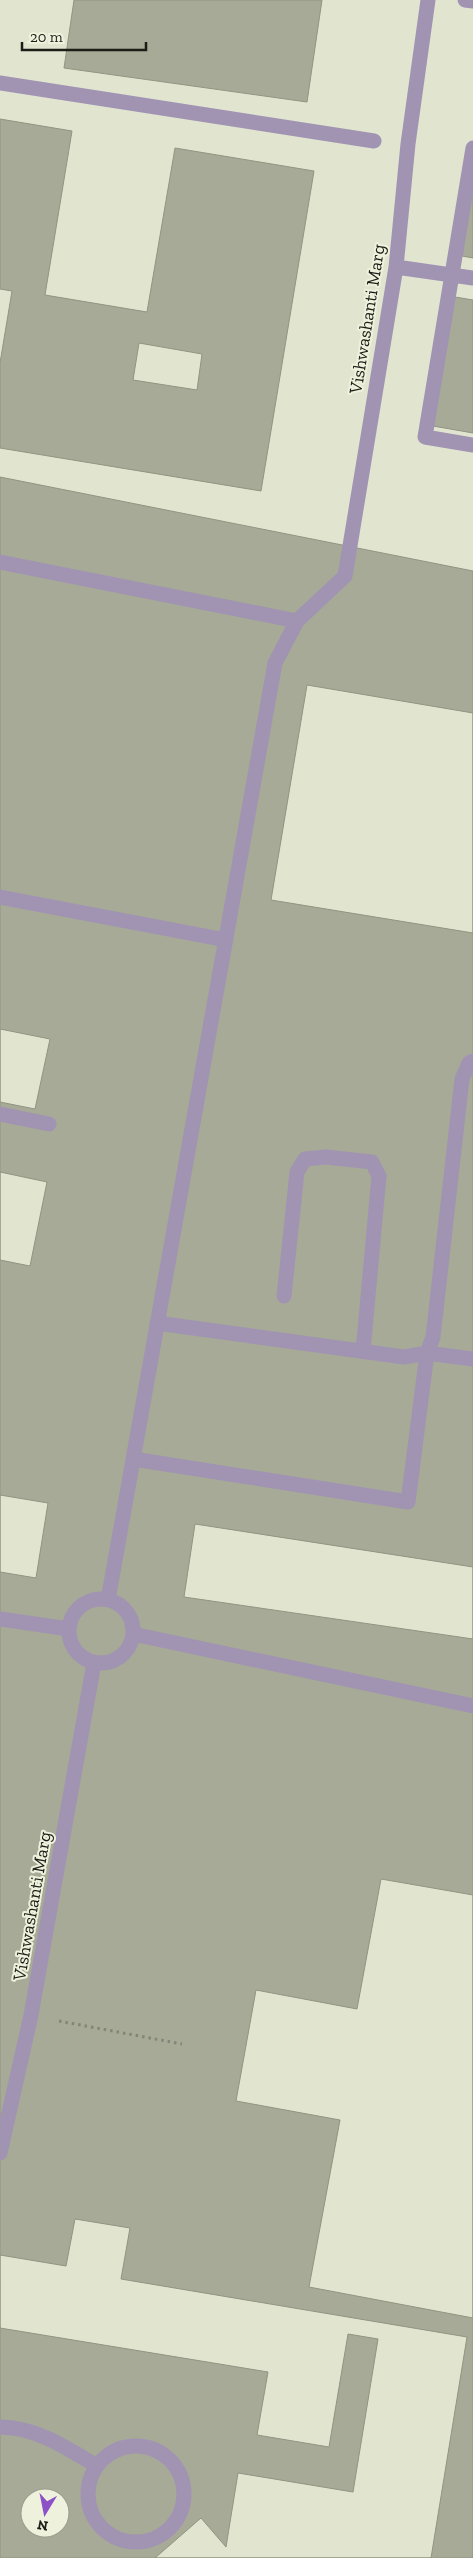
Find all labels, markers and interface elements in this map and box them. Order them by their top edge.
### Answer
scale bar [22,20,146,52]
text: 20 m [30,28,63,46]
street label: Vishwashanti Marg [344,243,390,396]
street label: Vishwashanti Marg [8,1830,56,1983]
north arrow [20,2488,70,2538]
text: N [36,2516,50,2535]

